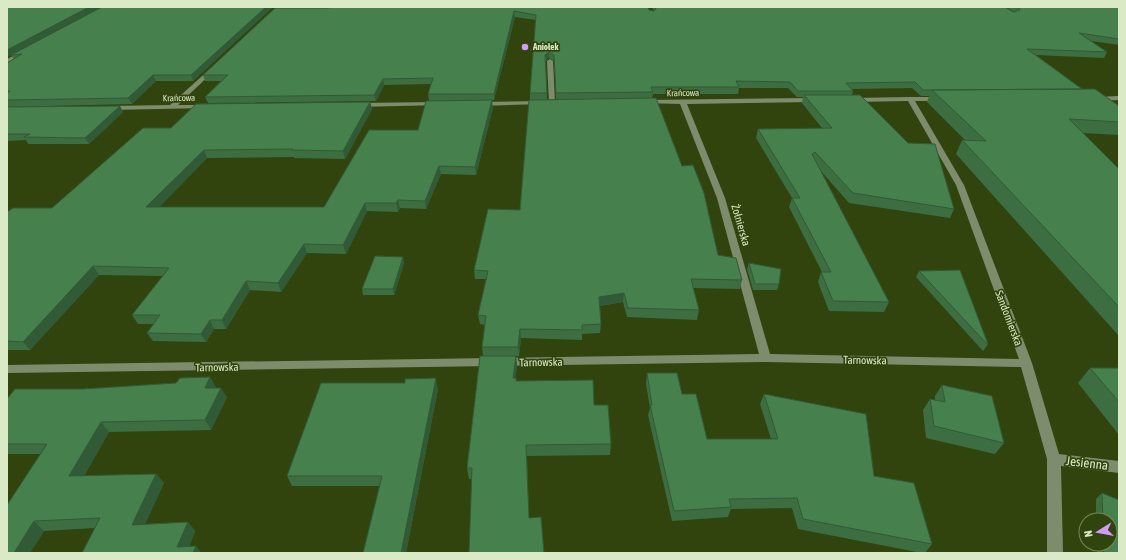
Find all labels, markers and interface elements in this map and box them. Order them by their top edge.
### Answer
marker: Aniołek [520,42,530,52]
place label: Aniołek [532,42,559,52]
street label: Krańcowa [667,88,699,98]
street label: Krańcowa [163,93,195,103]
street label: Żołnierska [729,203,753,247]
street label: Sandomierska [993,289,1025,347]
street label: Tarnowska [843,354,887,366]
street label: Tarnowska [519,356,563,368]
street label: Tarnowska [195,361,239,373]
street label: Jesienna [1065,453,1109,473]
north arrow [1078,512,1118,552]
text: N [1082,530,1095,538]

